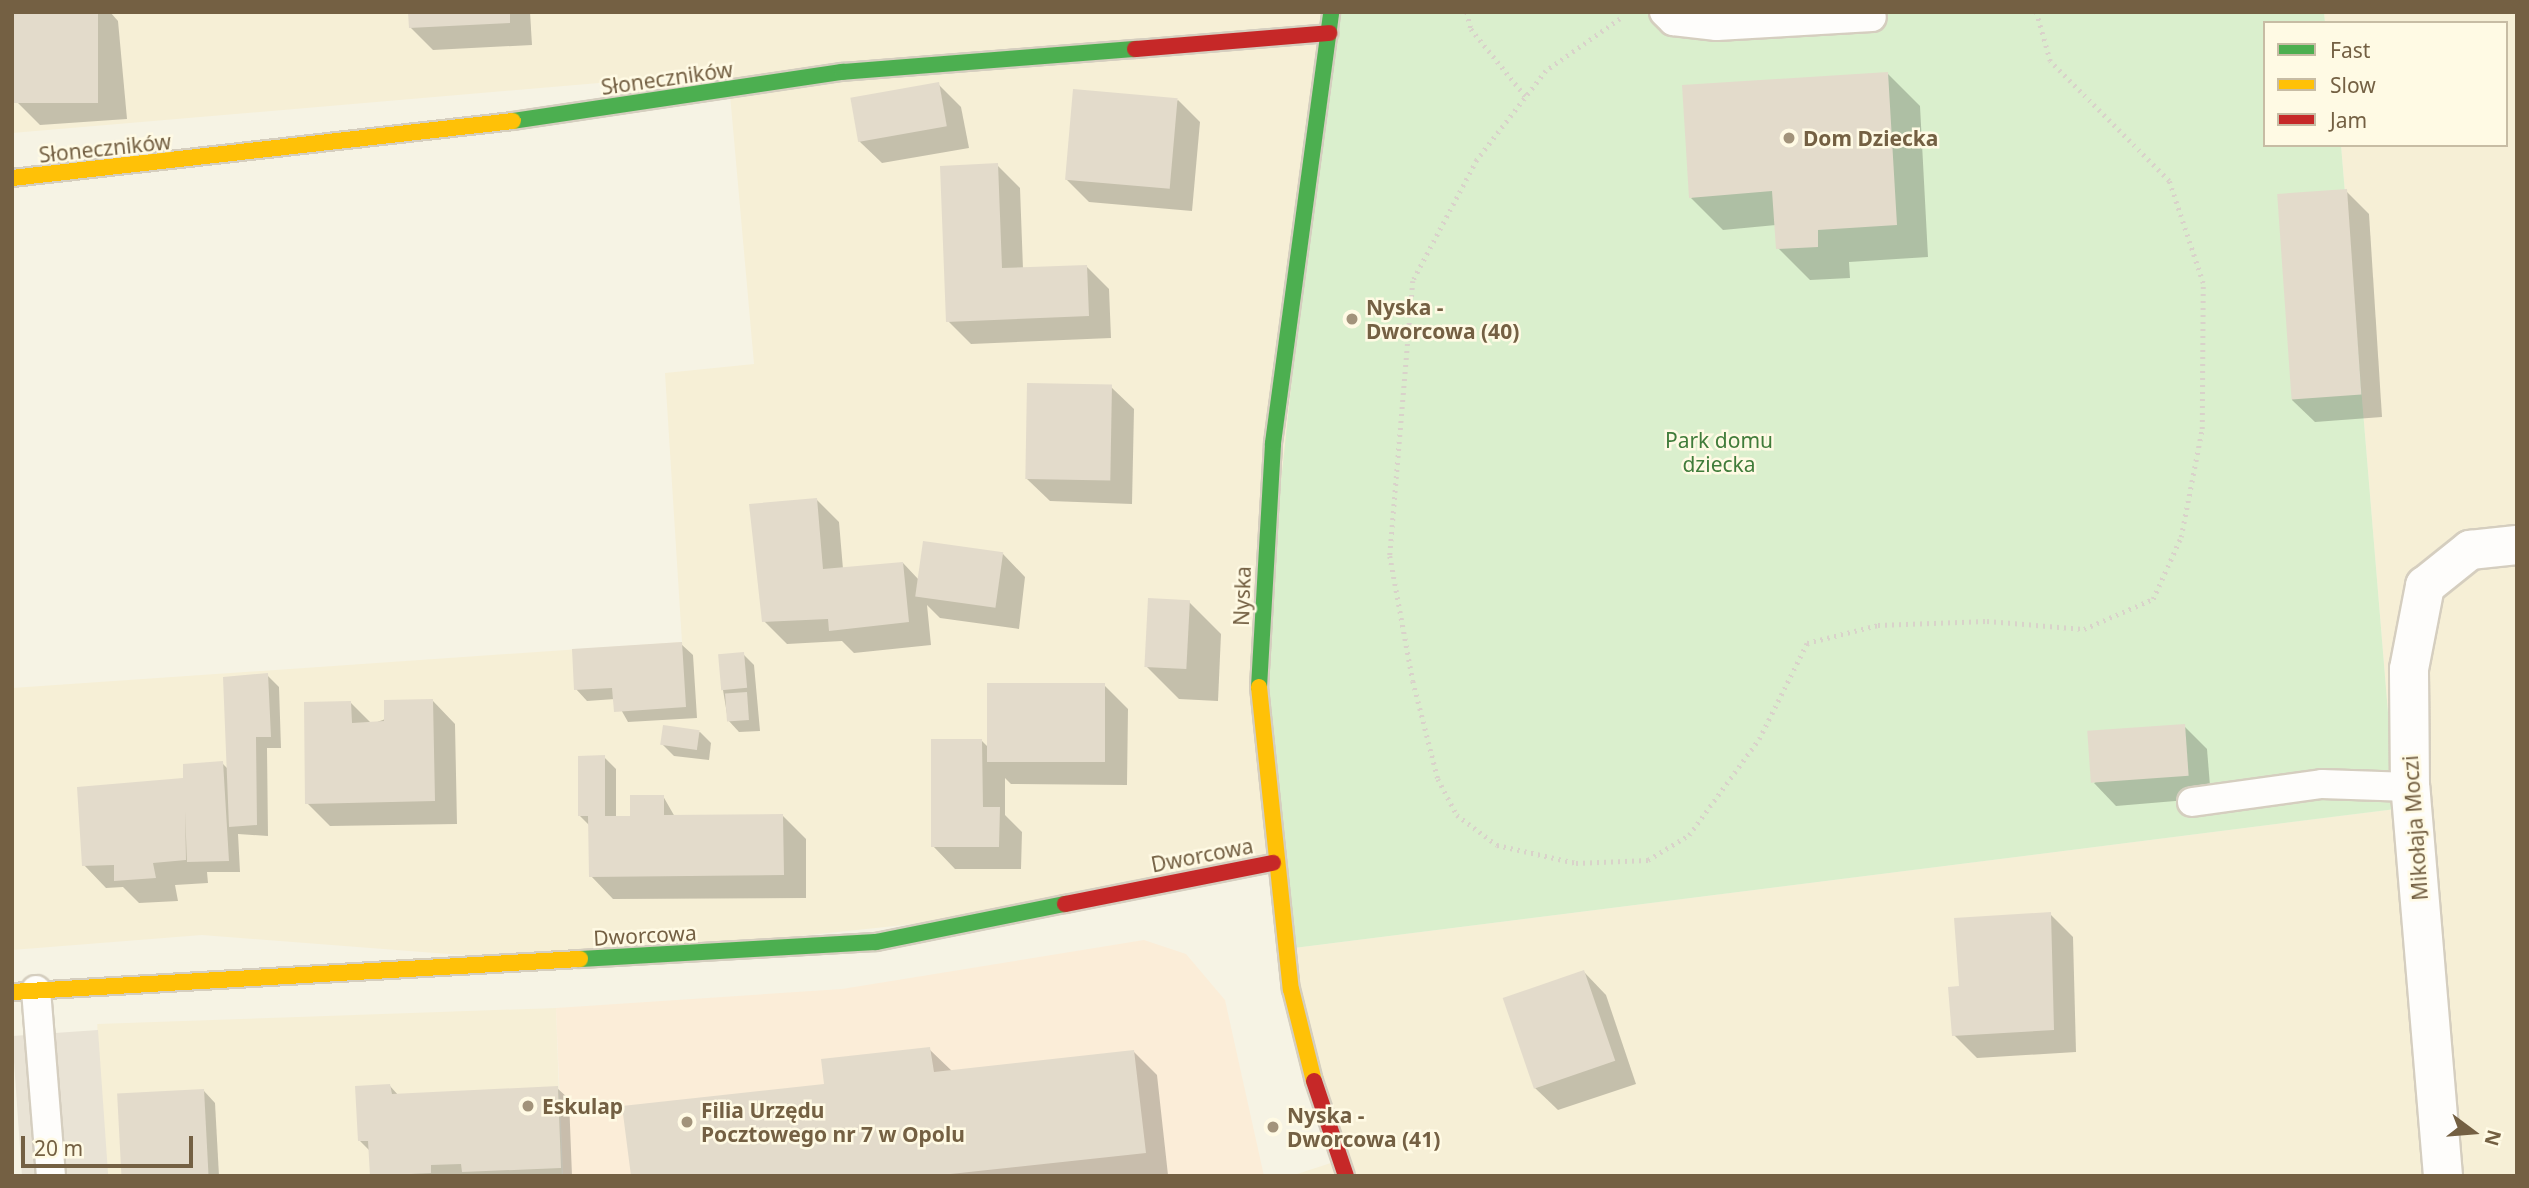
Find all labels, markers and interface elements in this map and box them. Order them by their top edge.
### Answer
legend [2263,21,2508,147]
text: Fast [2330,36,2370,64]
street label: Słoneczników [599,56,735,100]
text: Slow [2330,71,2376,99]
text: Jam [2330,106,2367,134]
place label: Dom Dziecka [1803,125,1938,151]
street label: Słoneczników [38,129,172,167]
marker: Dom Dziecka [1781,130,1797,146]
place label: Nyska - Dworcowa (40) [1366,294,1519,344]
marker: Nyska - Dworcowa (40) [1344,311,1360,327]
park label: Park domu dziecka [1665,427,1773,477]
street label: Nyska [1228,566,1256,626]
street label: Mikołaja Moczi [2397,755,2433,901]
street label: Dworcowa [1149,833,1255,877]
street label: Dworcowa [593,920,697,950]
place label: Eskulap [542,1093,623,1119]
place label: Filia Urzędu Pocztowego nr 7 w Opolu [701,1097,965,1147]
north arrow [2438,1097,2508,1167]
marker: Eskulap [520,1098,536,1114]
place label: Nyska - Dworcowa (41) [1287,1102,1440,1152]
marker: Filia Urzędu Pocztowego nr 7 w Opolu [679,1114,695,1130]
marker: Nyska - Dworcowa (41) [1265,1119,1281,1135]
scale bar [24,1122,196,1166]
text: N [2479,1127,2508,1149]
text: 20 m [34,1134,83,1162]

